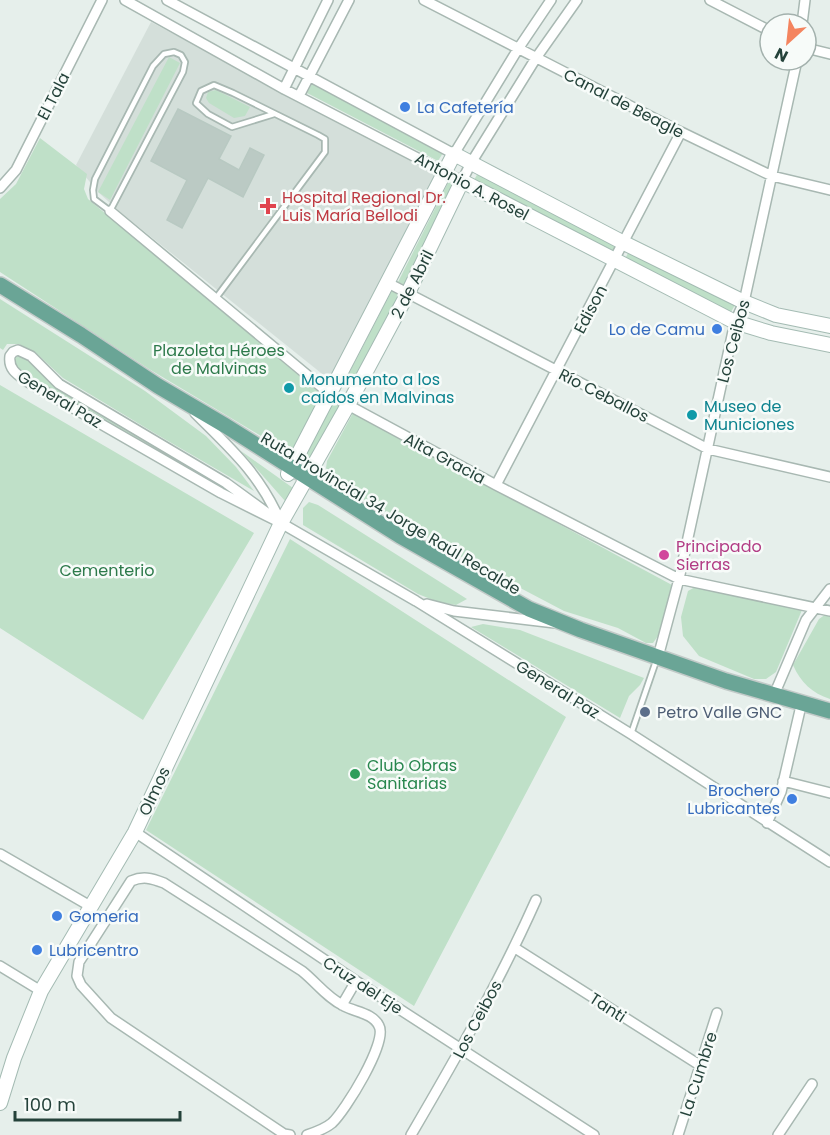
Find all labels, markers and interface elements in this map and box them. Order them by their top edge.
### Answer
north arrow [758,12,818,72]
text: N [771,42,792,68]
street label: Canal de Beagle [559,63,688,144]
street label: El Tala [32,68,75,124]
place label: La Cafetería [417,96,514,119]
marker: La Cafetería [398,100,412,114]
street label: Antonio A. Rosel [411,147,533,226]
place label: Hospital Regional Dr. Luis María Bellodi [282,186,446,227]
marker: Hospital Regional Dr. Luis María Bellodi [259,197,277,215]
street label: 2 de Abril [385,246,439,322]
street label: Edison [568,281,613,338]
street label: Los Ceibos [711,297,756,385]
place label: Lo de Camu [609,318,705,341]
marker: Lo de Camu [710,322,724,336]
park label: Plazoleta Héroes de Malvinas [153,339,285,380]
street label: Río Ceballos [555,363,653,428]
street label: General Paz [13,365,106,434]
place label: Monumento a los caídos en Malvinas [301,368,454,409]
marker: Monumento a los caídos en Malvinas [282,381,296,395]
place label: Museo de Municiones [704,395,795,436]
marker: Museo de Municiones [685,408,699,422]
street label: Ruta Provincial 34 Jorge Raúl Recalde [256,426,525,600]
street label: Alta Gracia [400,427,490,490]
place label: Principado Sierras [676,535,762,576]
marker: Principado Sierras [657,548,671,562]
park label: Cementerio [60,559,154,582]
street label: General Paz [511,655,604,724]
place label: Petro Valle GNC [657,701,782,724]
marker: Petro Valle GNC [638,705,652,719]
place label: Club Obras Sanitarias [367,754,457,795]
street label: Olmos [133,763,176,819]
marker: Club Obras Sanitarias [348,767,362,781]
place label: Brochero Lubricantes [687,779,780,820]
marker: Brochero Lubricantes [785,792,799,806]
place label: Gomeria [69,905,139,928]
marker: Gomeria [50,909,64,923]
place label: Lubricentro [49,939,139,962]
marker: Lubricentro [30,943,44,957]
street label: Cruz del Eje [318,951,407,1020]
street label: Los Ceibos [447,976,508,1062]
street label: Tanti [585,987,631,1028]
street label: La Cumbre [674,1029,723,1119]
scale bar [15,1084,180,1122]
text: 100 m [24,1092,76,1117]

